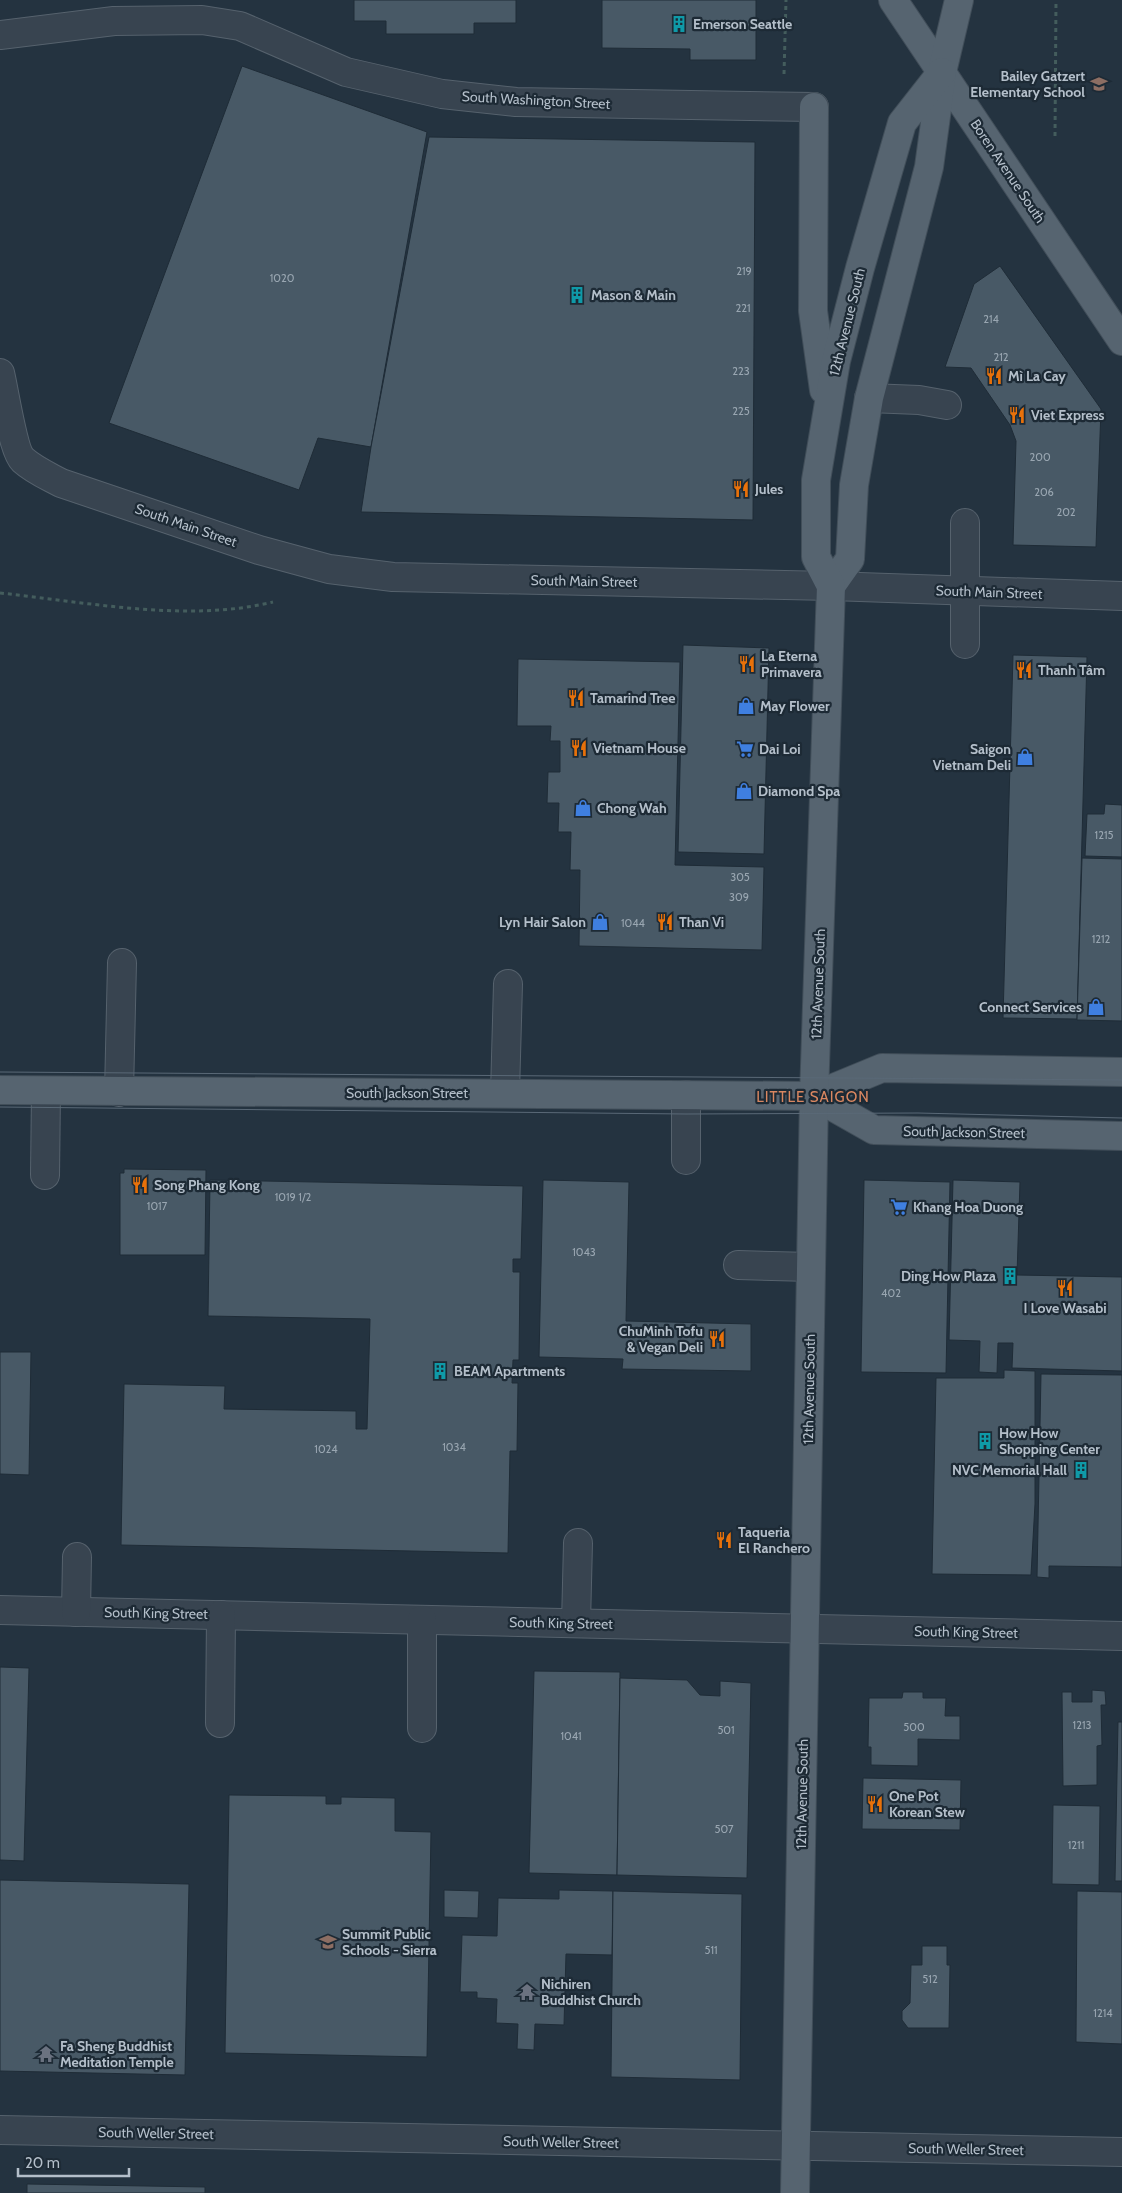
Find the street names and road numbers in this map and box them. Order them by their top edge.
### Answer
street label: South Washington Street [461,87,611,113]
street label: Boren Avenue South [967,116,1049,226]
street label: 12th Avenue South [825,266,869,378]
street label: South Main Street [133,499,240,551]
street label: South Main Street [531,571,638,591]
street label: South Main Street [935,581,1043,603]
street label: 12th Avenue South [807,929,829,1039]
street label: South Jackson Street [346,1084,468,1102]
street label: South Jackson Street [903,1122,1025,1142]
street label: 12th Avenue South [799,1334,819,1444]
street label: South King Street [104,1603,208,1623]
street label: South King Street [509,1613,613,1633]
street label: South King Street [914,1622,1018,1642]
street label: 12th Avenue South [792,1739,812,1849]
street label: South Weller Street [98,2123,214,2143]
street label: South Weller Street [503,2132,619,2152]
street label: South Weller Street [908,2139,1024,2159]

